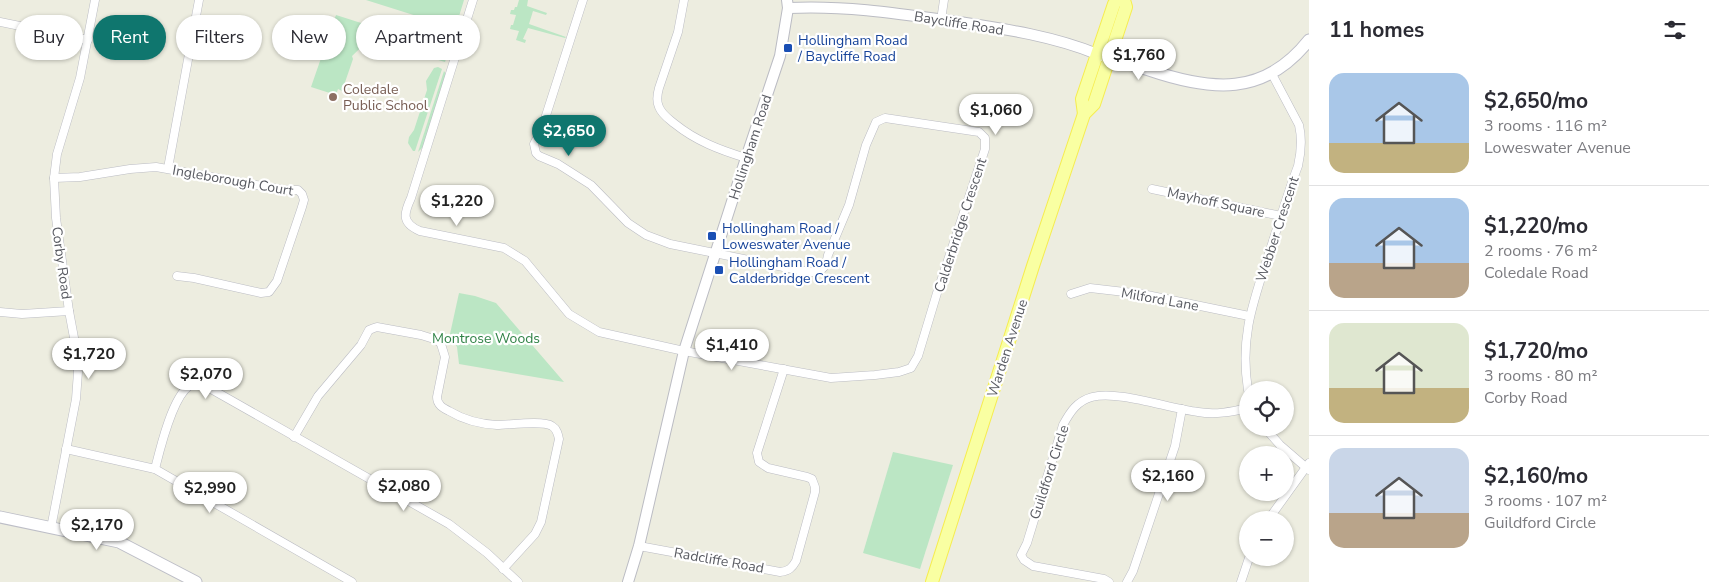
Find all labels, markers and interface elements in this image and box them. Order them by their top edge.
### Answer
street label: Baycliffe Road [913,7,1005,40]
chip: Buy [15,15,83,60]
chip: Rent [93,15,166,60]
chip: Filters [176,15,262,60]
chip: New [272,15,346,60]
chip: Apartment [356,15,480,60]
text: 11 homes [1329,16,1424,44]
icon: filters [1661,16,1689,44]
place label: Hollingham Road / Baycliffe Road [797,31,908,66]
pin: $1,760 [1098,38,1180,81]
marker: Hollingham Road / Baycliffe Road [782,42,794,54]
text: $1,760 [1113,44,1165,66]
place label: Coledale Public School [343,80,429,115]
text: $2,650/mo [1484,87,1588,115]
marker: Coledale Public School [327,91,339,103]
street label: Hollingham Road [724,92,776,202]
icon: home [1369,93,1429,153]
pin: $1,060 [955,94,1037,136]
text: $1,060 [970,99,1022,121]
pin: $2,650 [528,114,610,157]
text: 3 rooms · 116 m² [1484,115,1607,137]
text: $2,650 [543,120,595,142]
text: Loweswater Avenue [1484,137,1631,159]
street label: Calderbridge Crescent [930,155,991,295]
street label: Ingleborough Court [171,161,295,200]
street label: Webber Crescent [1252,174,1303,284]
street label: Mayhoff Square [1165,183,1266,222]
pin: $1,220 [416,184,498,227]
text: $1,220 [431,190,483,212]
text: $1,220/mo [1484,212,1588,240]
icon: home [1369,218,1429,278]
place label: Hollingham Road / Loweswater Avenue [722,219,851,254]
street label: Corby Road [47,226,76,301]
marker: Hollingham Road / Loweswater Avenue [706,230,718,242]
text: 2 rooms · 76 m² [1484,240,1597,262]
place label: Hollingham Road / Calderbridge Crescent [729,253,869,288]
text: Coledale Road [1484,262,1589,284]
marker: Hollingham Road / Calderbridge Crescent [713,264,725,276]
street label: Milford Lane [1120,283,1200,316]
street label: Warden Avenue [983,297,1032,399]
pin: $1,410 [691,328,773,371]
park label: Montrose Woods [432,329,540,348]
text: $1,410 [706,334,758,356]
text: $1,720/mo [1484,337,1588,365]
pin: $1,720 [48,338,130,380]
text: $1,720 [63,343,115,365]
icon: home [1369,343,1429,403]
pin: $2,070 [165,358,247,400]
text: $2,070 [180,363,232,385]
text: 3 rooms · 80 m² [1484,365,1597,387]
map controls [1239,381,1294,566]
button: locate [1239,381,1294,436]
text: Corby Road [1484,387,1568,409]
street label: Guildford Circle [1025,423,1074,522]
button: + [1239,446,1294,501]
pin: $2,160 [1127,460,1209,502]
text: $2,160/mo [1484,462,1588,490]
text: $2,160 [1142,465,1194,487]
icon: home [1369,468,1429,528]
pin: $2,080 [363,470,445,512]
pin: $2,990 [169,472,251,514]
text: $2,080 [378,475,430,497]
text: $2,990 [184,477,236,499]
text: 3 rooms · 107 m² [1484,490,1607,512]
pin: $2,170 [56,508,138,551]
button: − [1239,511,1294,566]
text: Guildford Circle [1484,512,1596,534]
text: $2,170 [71,514,123,536]
street label: Radcliffe Road [672,543,766,578]

